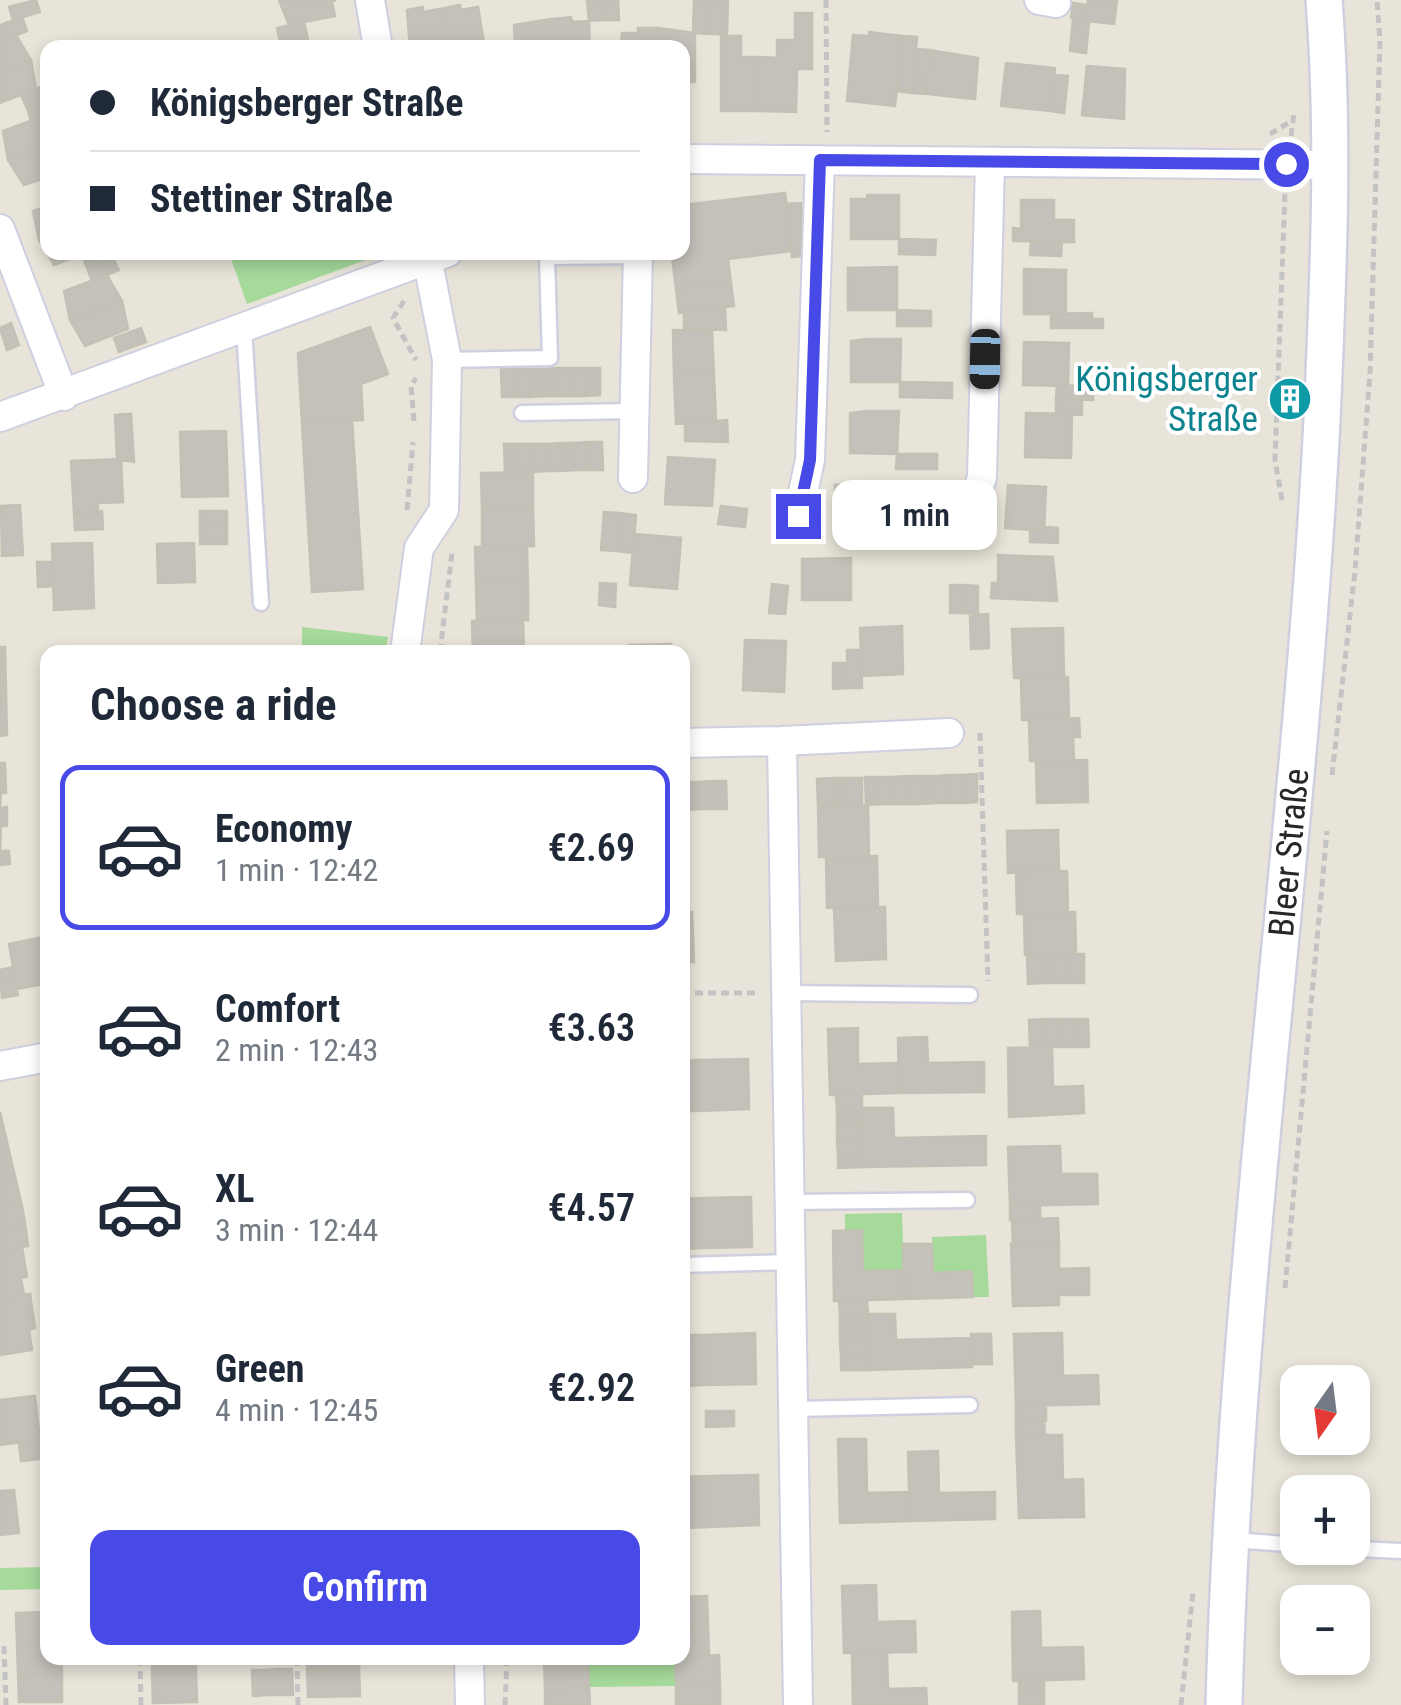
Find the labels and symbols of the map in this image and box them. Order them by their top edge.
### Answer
route start [1264,142,1309,187]
car [969,329,1001,389]
place label: Königsberger Straße [1075,359,1258,440]
building icon: Königsberger Straße [1267,376,1313,422]
callout: 1 min [833,481,998,551]
route end [776,494,821,539]
street label: Bleer Straße [1261,767,1317,939]
north arrow [1280,1365,1370,1455]

